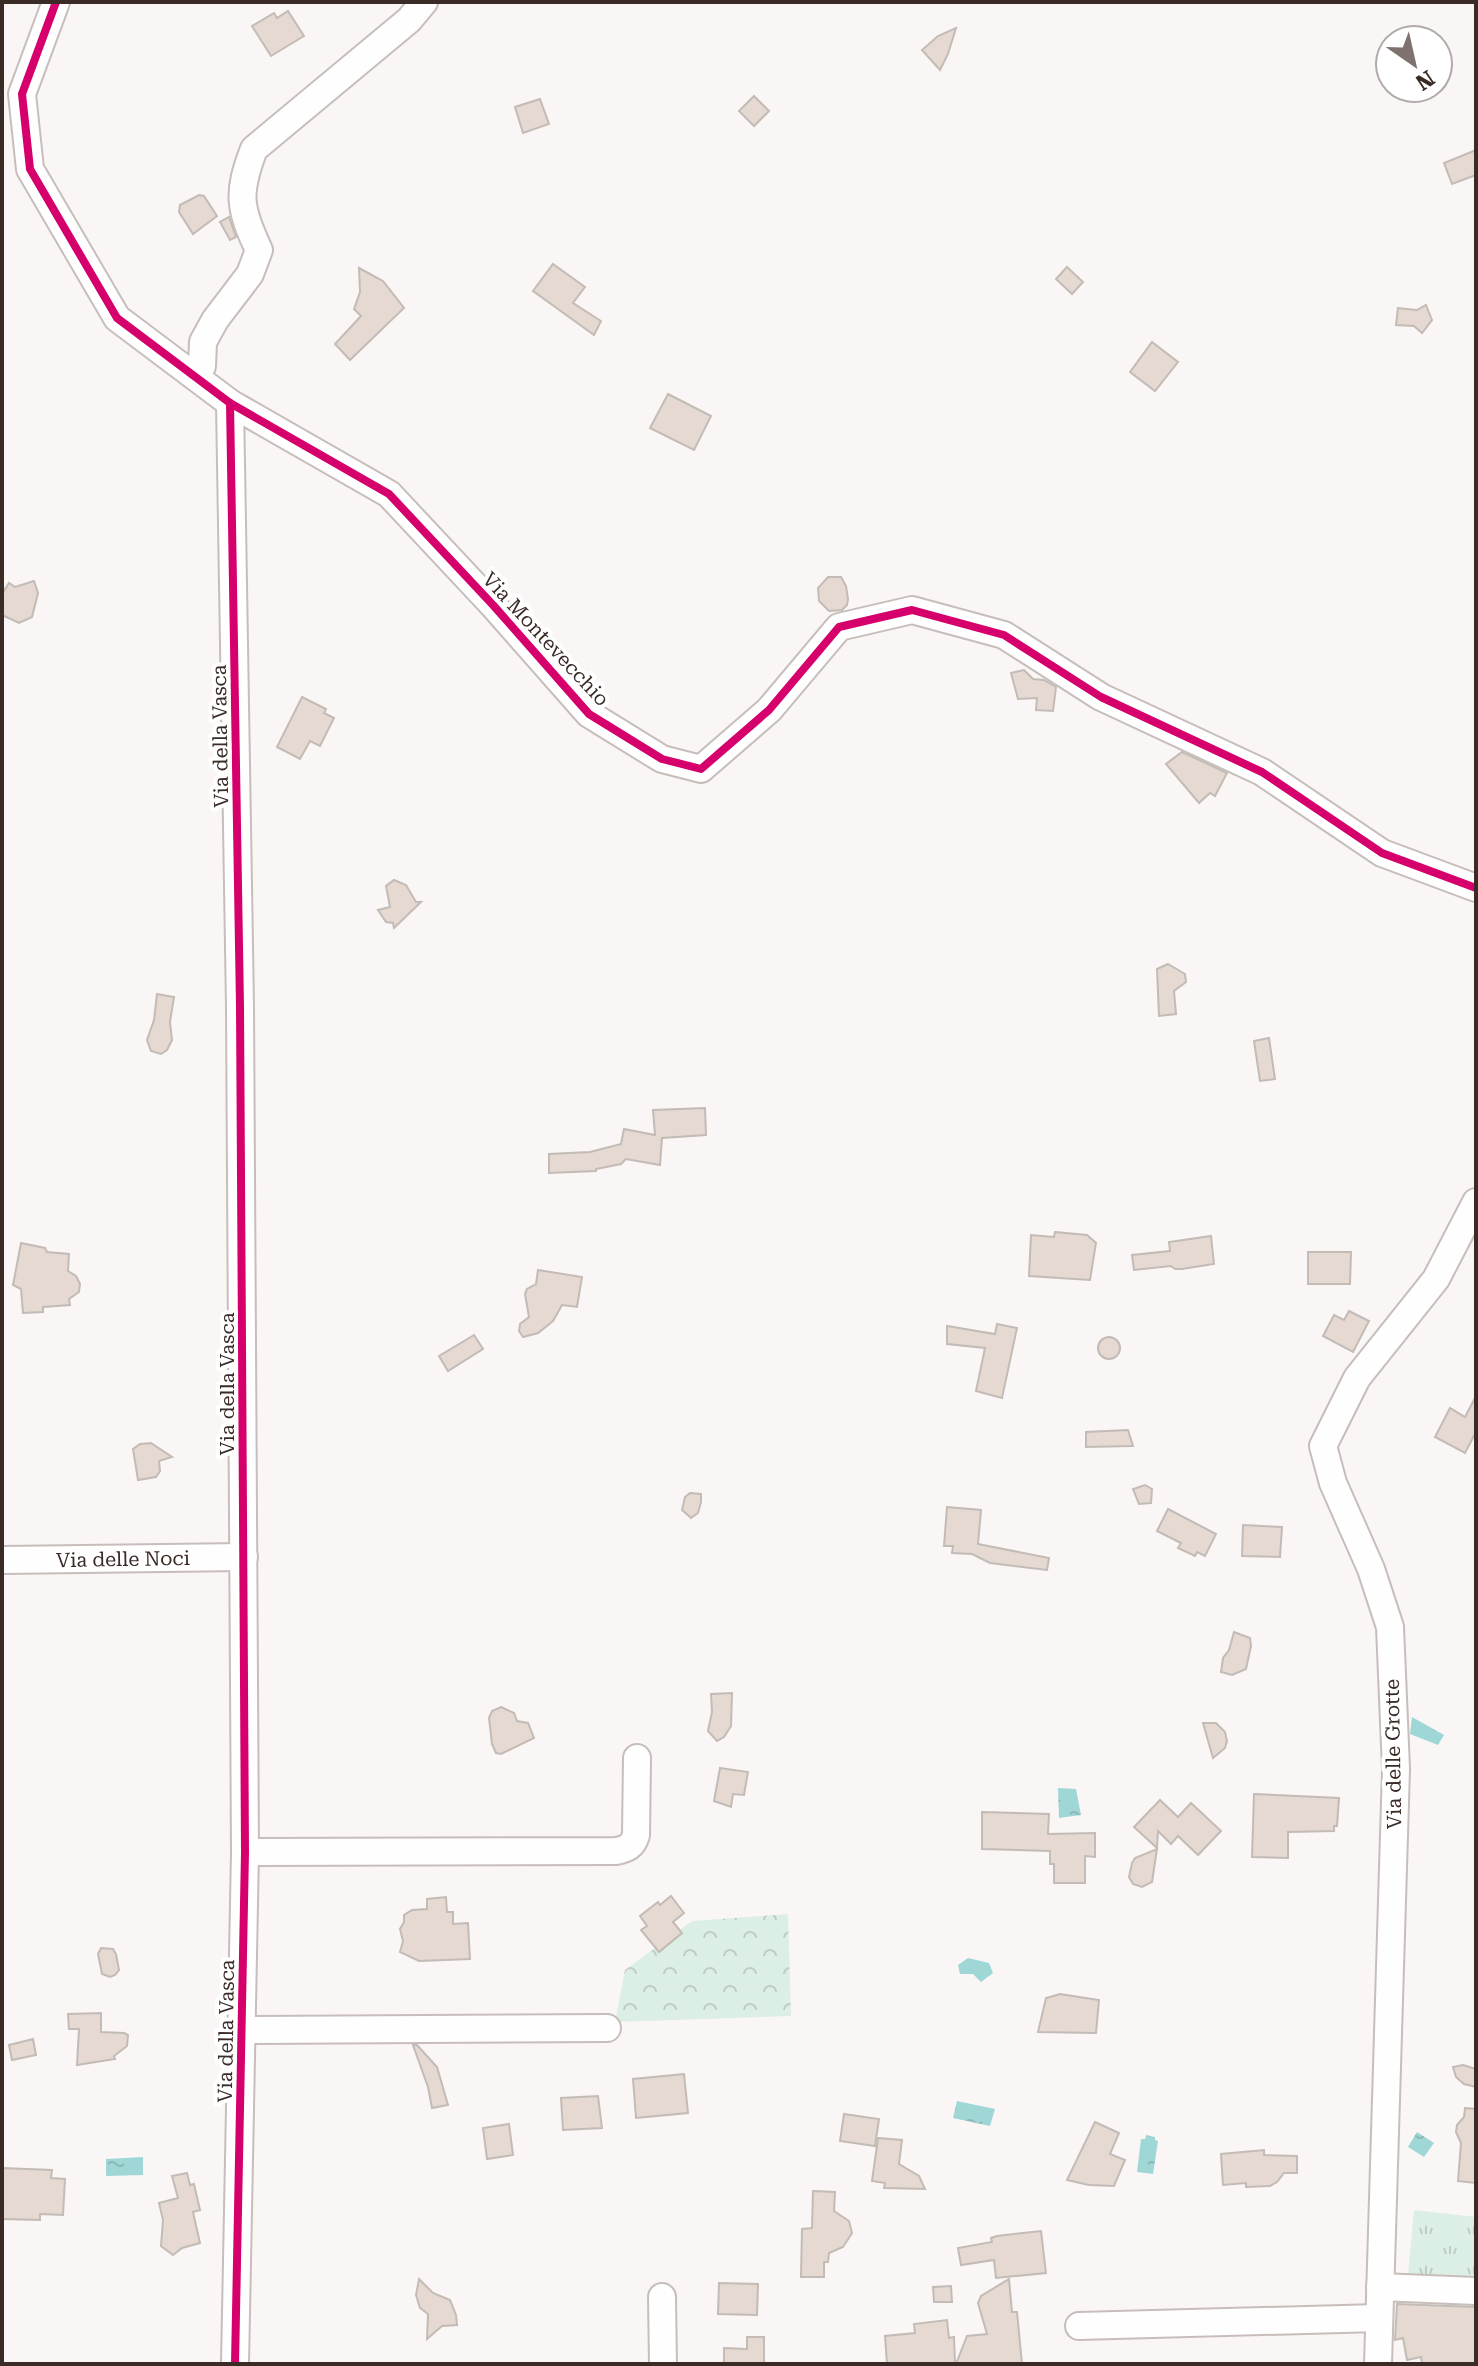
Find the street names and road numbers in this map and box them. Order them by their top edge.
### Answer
street label: Via Montevecchio [478,567,614,711]
street label: Via della Vasca [207,664,233,808]
street label: Via della Vasca [215,1312,239,1456]
street label: Via delle Noci [56,1546,190,1572]
street label: Via delle Grotte [1380,1679,1406,1829]
street label: Via della Vasca [213,1959,239,2103]

